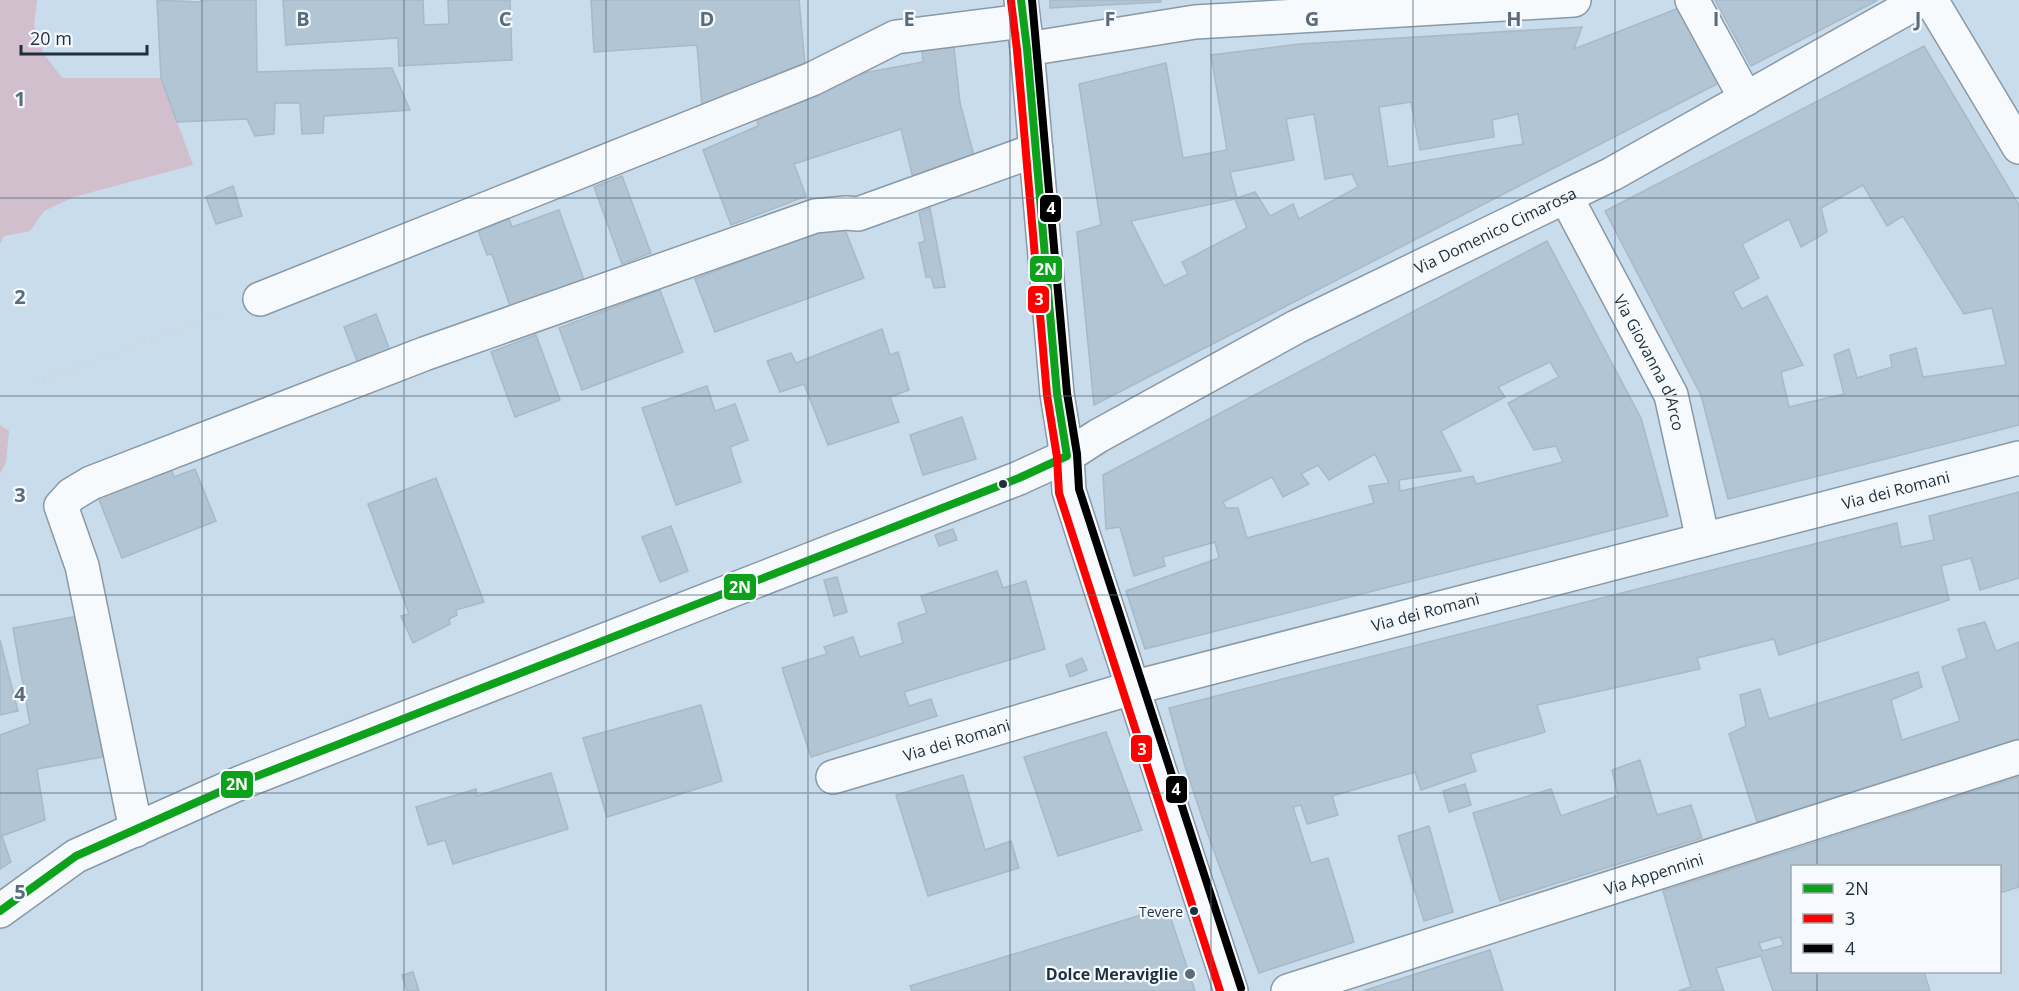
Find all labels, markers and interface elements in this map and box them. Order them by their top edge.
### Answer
text: B [296,5,310,32]
text: C [499,5,512,32]
text: D [700,5,714,32]
text: E [903,5,915,32]
text: F [1105,5,1115,32]
text: G [1305,5,1319,32]
text: H [1506,5,1522,32]
text: I [1713,5,1719,32]
text: J [1913,5,1921,32]
scale bar [21,18,147,56]
text: 20 m [30,26,72,50]
text: 1 [14,85,26,112]
street label: Via Domenico Cimarosa [1411,182,1580,279]
line badge: 4 [1039,194,1062,223]
text: 4 [1046,197,1056,219]
line badge: 2N [1029,255,1063,283]
text: 2N [1035,258,1057,280]
text: 2 [14,283,26,310]
line badge: 3 [1027,285,1050,314]
text: 3 [1034,288,1044,310]
street label: Via Giovanna d'Arco [1609,290,1690,433]
street label: Via dei Romani [1839,465,1952,514]
unlabelled marker [997,478,1009,490]
text: 3 [14,481,26,508]
line badge: 2N [723,573,757,601]
text: 2N [729,576,751,598]
street label: Via dei Romani [1369,587,1482,636]
text: 4 [14,680,26,707]
street label: Via dei Romani [900,714,1013,767]
line badge: 3 [1130,734,1153,763]
text: 3 [1137,738,1147,760]
line badge: 2N [220,770,254,799]
text: 2N [226,773,248,795]
line badge: 4 [1165,775,1188,804]
text: 4 [1171,778,1181,800]
street label: Via Appennini [1601,848,1706,900]
legend [1791,865,2001,973]
text: 2N [1845,876,1869,900]
text: 5 [14,878,26,905]
place label: Tevere [1139,902,1183,921]
marker: Tevere [1188,905,1200,917]
text: 3 [1845,906,1855,930]
text: 4 [1845,936,1855,960]
place label: Dolce Meraviglie [1046,963,1178,985]
marker: Dolce Meraviglie [1183,967,1197,981]

